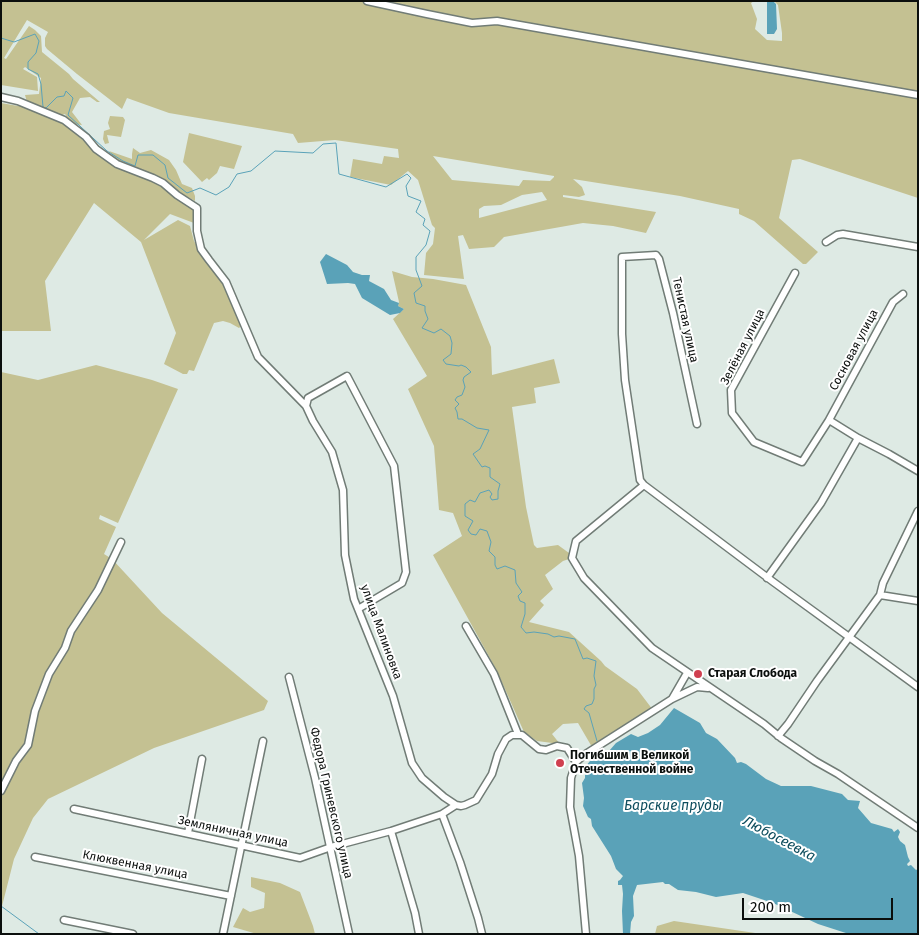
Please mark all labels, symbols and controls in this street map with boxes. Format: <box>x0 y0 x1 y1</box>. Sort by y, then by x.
street label: Тенистая улица <box>669 276 701 364</box>
street label: Зелёная улица <box>718 307 768 387</box>
street label: Сосновая улица <box>827 307 881 393</box>
street label: улица Малиновка <box>357 583 405 681</box>
place label: Старая Слобода <box>708 667 797 681</box>
marker: Старая Слобода <box>692 668 704 680</box>
street label: Федора Гриневского улица <box>307 726 355 880</box>
place label: Погибшим в Великой Отечественной войне <box>570 749 693 777</box>
marker: Погибшим в Великой Отечественной войне <box>554 757 566 769</box>
water label: Барские пруды <box>624 798 722 814</box>
street label: Земляничная улица <box>177 813 289 851</box>
water label: Любосеевка <box>740 813 818 865</box>
street label: Клюквенная улица <box>81 848 189 882</box>
scale bar <box>744 888 895 920</box>
text: 200 m <box>750 898 791 916</box>

